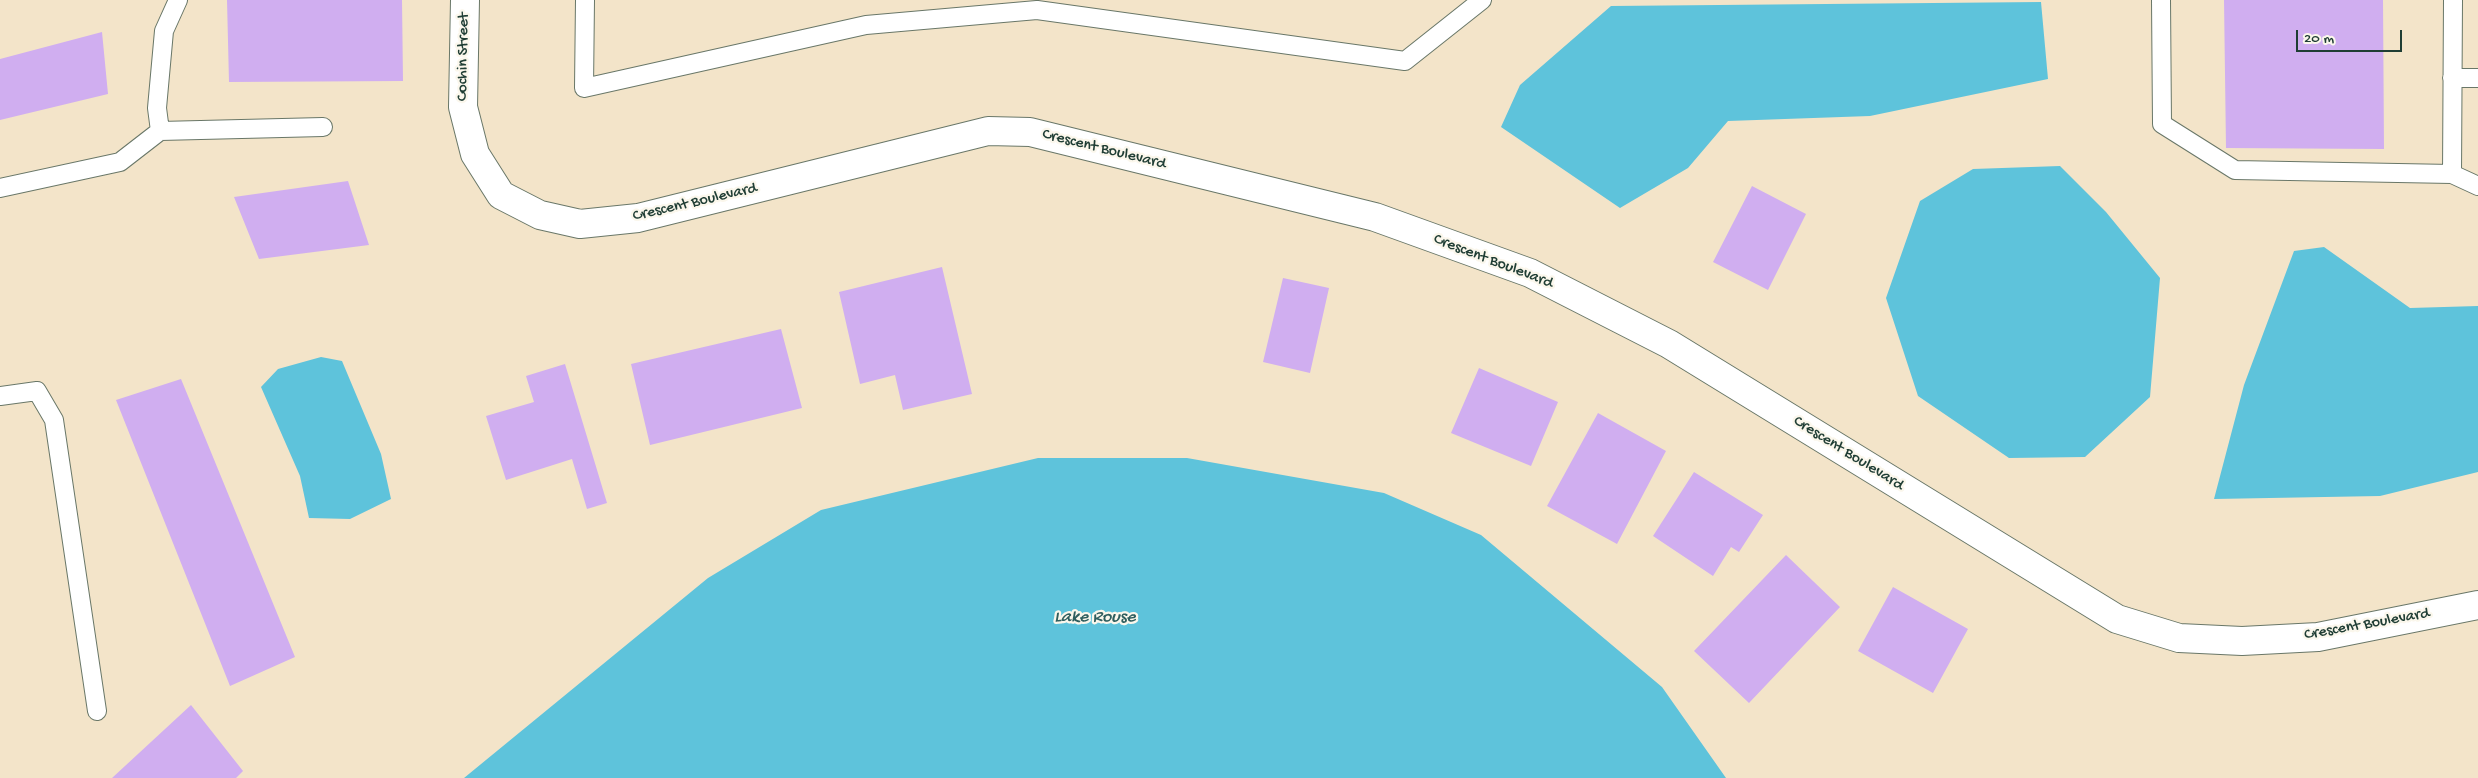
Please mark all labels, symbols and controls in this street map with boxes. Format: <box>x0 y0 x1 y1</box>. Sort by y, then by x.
street label: Cochin Street <box>454 13 474 101</box>
scale bar <box>2298 20 2404 52</box>
text: 20 m <box>2304 30 2334 48</box>
street label: Crescent Boulevard <box>1040 125 1168 175</box>
street label: Crescent Boulevard <box>631 179 759 227</box>
street label: Crescent Boulevard <box>1430 230 1556 294</box>
street label: Crescent Boulevard <box>1789 412 1907 496</box>
street label: Crescent Boulevard <box>2303 605 2431 645</box>
water label: Lake Rouse <box>1054 607 1136 629</box>

